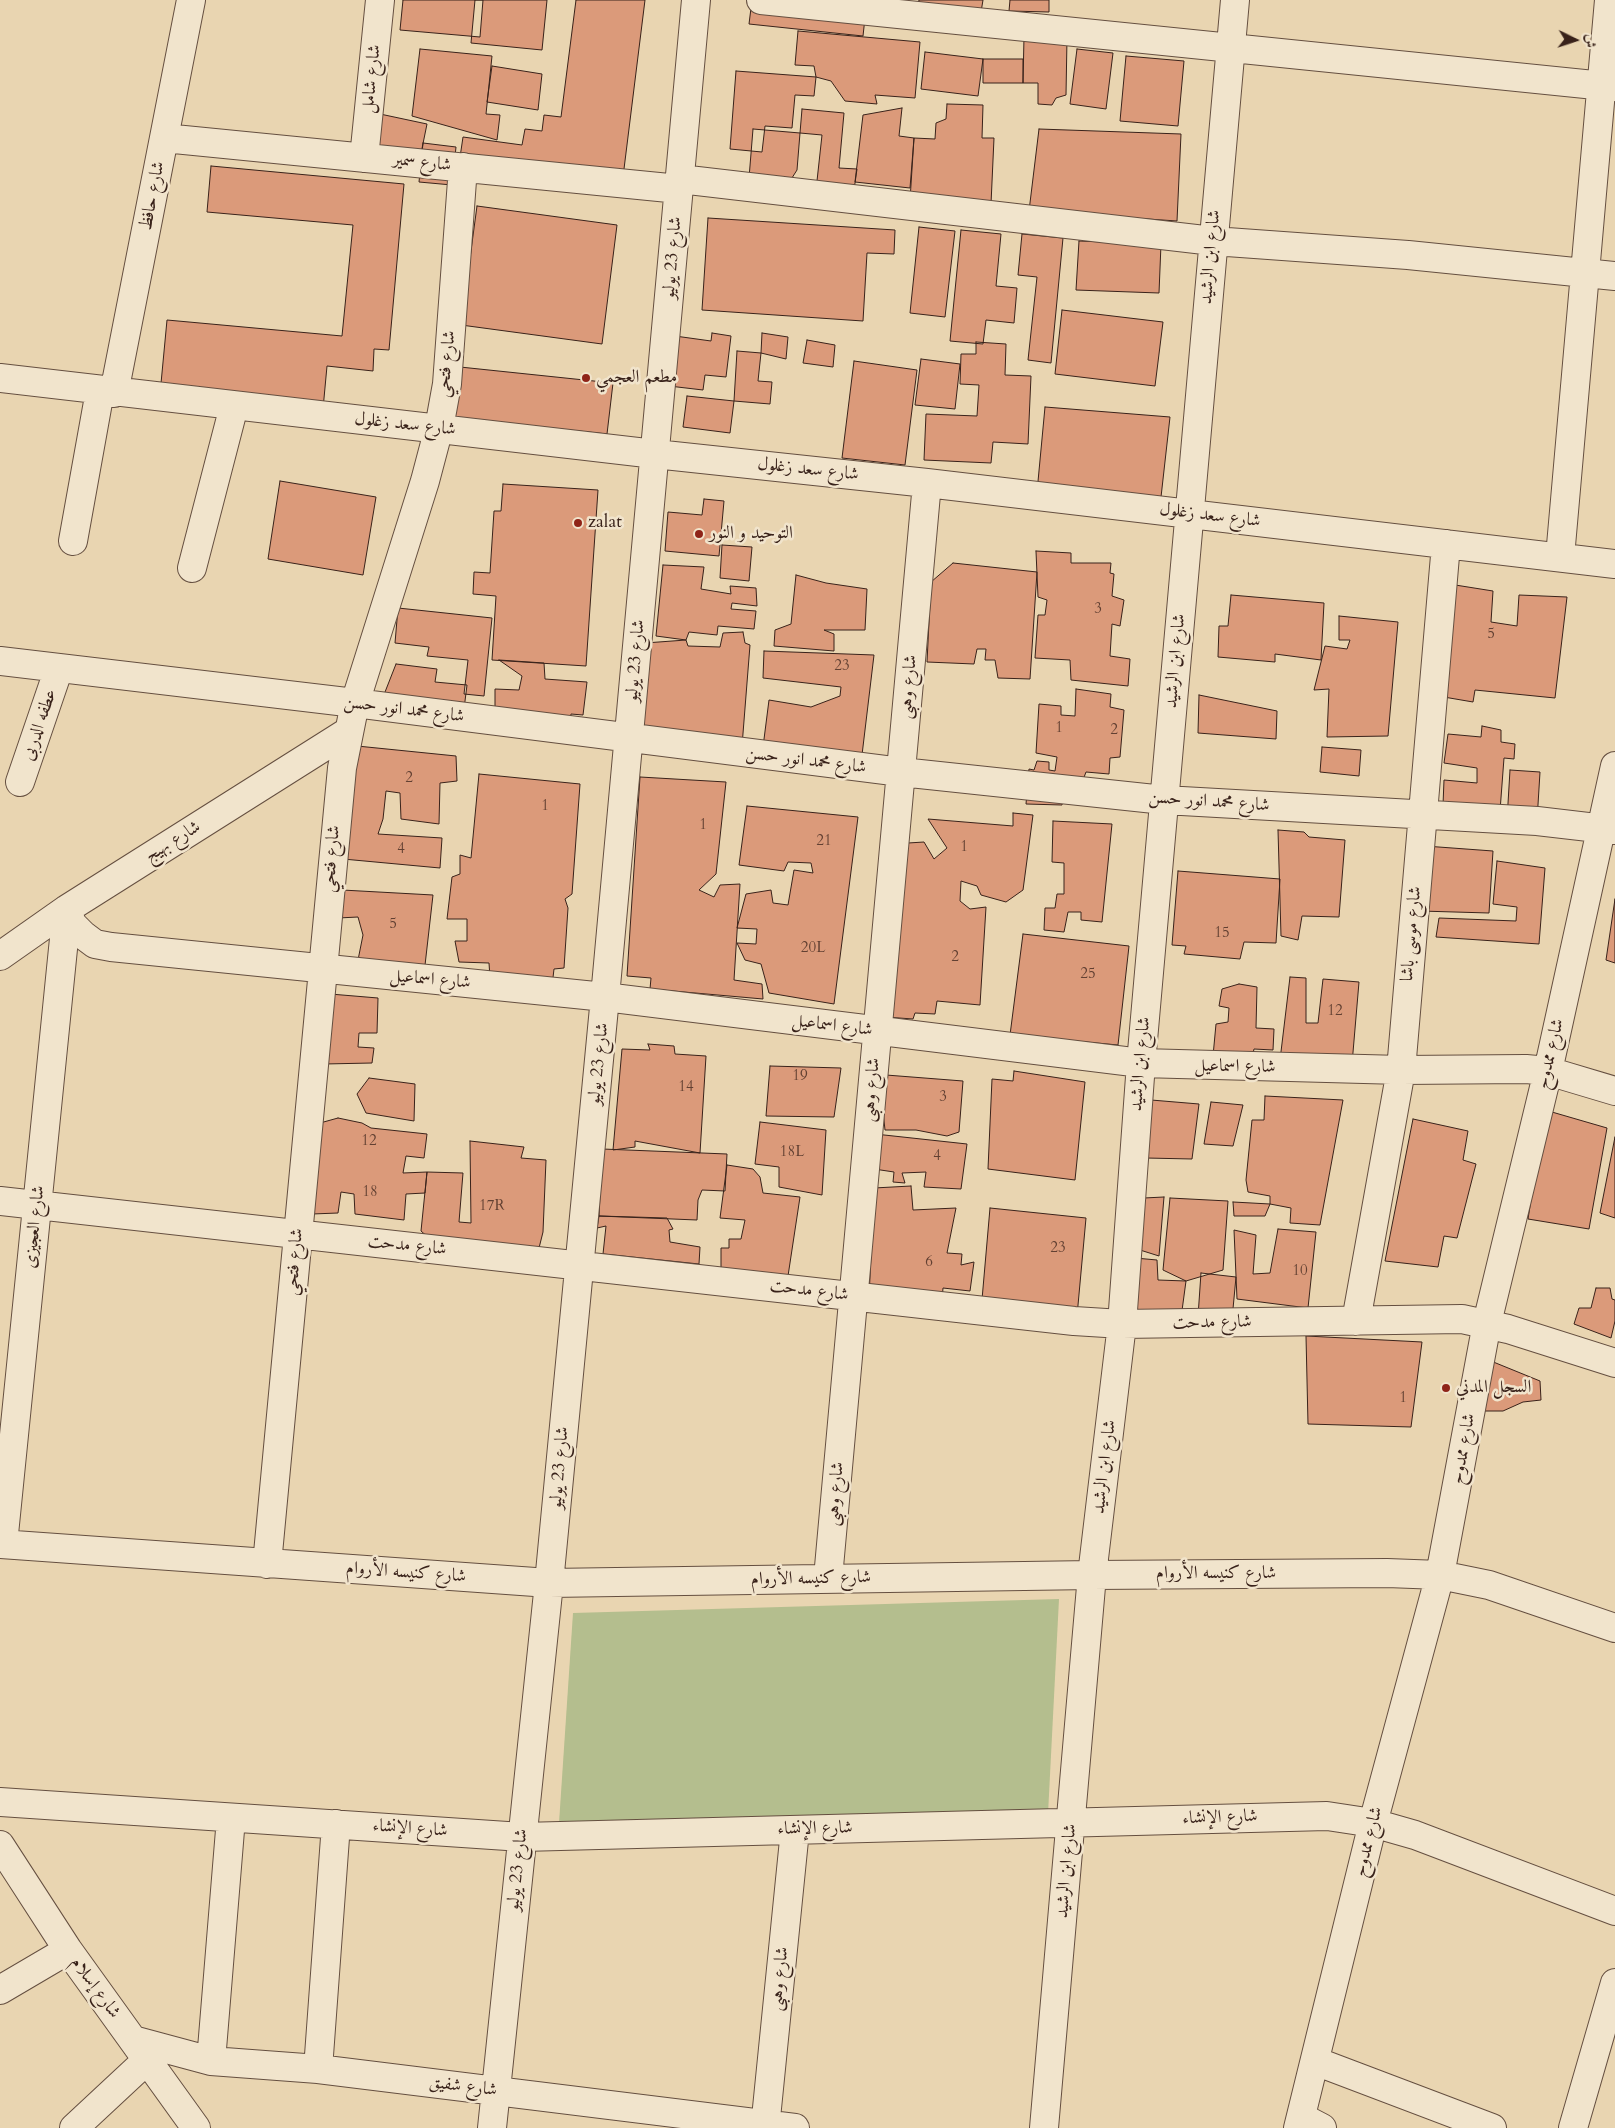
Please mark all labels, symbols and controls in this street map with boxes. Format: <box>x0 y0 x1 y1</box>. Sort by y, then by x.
north arrow <box>1550 15 1600 65</box>
text: ش <box>1581 33 1600 49</box>
street label: شارع شامل <box>358 44 386 114</box>
street label: شارع سمير <box>392 149 452 177</box>
street label: شارع حافظ <box>136 160 170 232</box>
street label: شارع ابن الرشيد <box>1196 209 1226 305</box>
street label: شارع 23 يوليو <box>659 216 687 300</box>
street label: شارع فتحي <box>433 329 461 399</box>
place label: مطعم العجمي <box>596 367 677 389</box>
marker: مطعم العجمي <box>580 372 592 384</box>
street label: شارع سعد زغلول <box>353 409 457 441</box>
street label: شارع سعد زغلول <box>756 454 860 486</box>
street label: شارع سعد زغلول <box>1158 499 1262 533</box>
place label: zalat <box>588 512 622 534</box>
marker: zalat <box>572 517 584 529</box>
place label: التوحيد و النور <box>709 523 793 545</box>
marker: التوحيد و النور <box>693 528 705 540</box>
house number: 3 <box>1094 601 1102 619</box>
street label: شارع ابن الرشيد <box>1161 613 1191 709</box>
street label: شارع 23 يوليو <box>622 619 650 703</box>
house number: 5 <box>1487 626 1495 644</box>
street label: شارع وهبى <box>895 654 923 720</box>
house number: 23 <box>834 658 850 676</box>
street label: عطفه الدربى <box>18 686 62 764</box>
street label: شارع محمد انور حسن <box>343 692 465 728</box>
house number: 1 <box>1055 720 1063 738</box>
house number: 2 <box>1110 722 1118 740</box>
street label: شارع محمد انور حسن <box>745 743 867 779</box>
house number: 2 <box>405 770 413 788</box>
street label: شارع محمد انور حسن <box>1148 787 1270 817</box>
house number: 1 <box>541 798 549 816</box>
street label: شارع بهيج <box>141 817 205 867</box>
house number: 1 <box>699 817 707 835</box>
street label: شارع فتحي <box>318 825 346 893</box>
house number: 21 <box>816 833 832 851</box>
house number: 1 <box>960 839 968 857</box>
house number: 4 <box>397 841 405 859</box>
street label: شارع موسى باشا <box>1397 886 1427 982</box>
house number: 5 <box>389 916 397 934</box>
house number: 15 <box>1214 925 1230 943</box>
house number: 20L <box>801 940 825 958</box>
house number: 2 <box>951 949 959 967</box>
street label: شارع اسماعيل <box>389 966 471 994</box>
house number: 25 <box>1080 966 1096 984</box>
house number: 12 <box>1327 1003 1343 1021</box>
street label: شارع اسماعيل <box>790 1010 874 1042</box>
street label: شارع ابن الرشيد <box>1126 1016 1156 1112</box>
street label: شارع ممدوح <box>1532 1017 1570 1091</box>
street label: شارع 23 يوليو <box>584 1022 614 1106</box>
street label: شارع اسماعيل <box>1194 1055 1276 1079</box>
street label: شارع وهبى <box>858 1057 886 1123</box>
house number: 19 <box>792 1068 808 1086</box>
house number: 14 <box>678 1079 694 1097</box>
house number: 3 <box>939 1089 947 1107</box>
house number: 12 <box>361 1133 377 1151</box>
house number: 18L <box>780 1144 804 1162</box>
house number: 4 <box>933 1148 941 1166</box>
house number: 18 <box>362 1184 378 1202</box>
street label: شارع العجيزى <box>20 1185 50 1269</box>
house number: 17R <box>479 1198 505 1216</box>
street label: شارع فتحي <box>281 1228 309 1296</box>
street label: شارع مدحت <box>366 1231 448 1261</box>
house number: 23 <box>1050 1240 1066 1258</box>
house number: 6 <box>925 1254 933 1272</box>
house number: 10 <box>1292 1263 1308 1281</box>
street label: شارع مدحت <box>768 1275 850 1307</box>
street label: شارع مدحت <box>1172 1312 1252 1334</box>
place label: السجل المدني <box>1456 1377 1531 1399</box>
marker: السجل المدني <box>1440 1382 1452 1394</box>
house number: 1 <box>1399 1390 1407 1408</box>
street label: شارع ممدوح <box>1447 1412 1481 1486</box>
street label: شارع ابن الرشيد <box>1089 1419 1121 1515</box>
street label: شارع 23 يوليو <box>546 1426 574 1510</box>
street label: شارع وهبى <box>822 1461 850 1527</box>
street label: شارع كنيسه الأروام <box>345 1558 467 1588</box>
street label: شارع كنيسه الأروام <box>1156 1563 1276 1585</box>
street label: شارع كنيسه الأروام <box>751 1567 871 1591</box>
street label: شارع ممدوح <box>1350 1805 1388 1879</box>
street label: شارع الإنشاء <box>1182 1806 1258 1830</box>
street label: شارع الإنشاء <box>372 1816 448 1842</box>
street label: شارع الإنشاء <box>777 1818 853 1840</box>
street label: شارع ابن الرشيد <box>1052 1823 1082 1919</box>
street label: شارع 23 يوليو <box>503 1828 533 1912</box>
street label: شارع وهبى <box>766 1946 794 2012</box>
street label: شارع إسلام <box>65 1953 125 2023</box>
street label: شارع شفيق <box>428 2072 498 2102</box>

